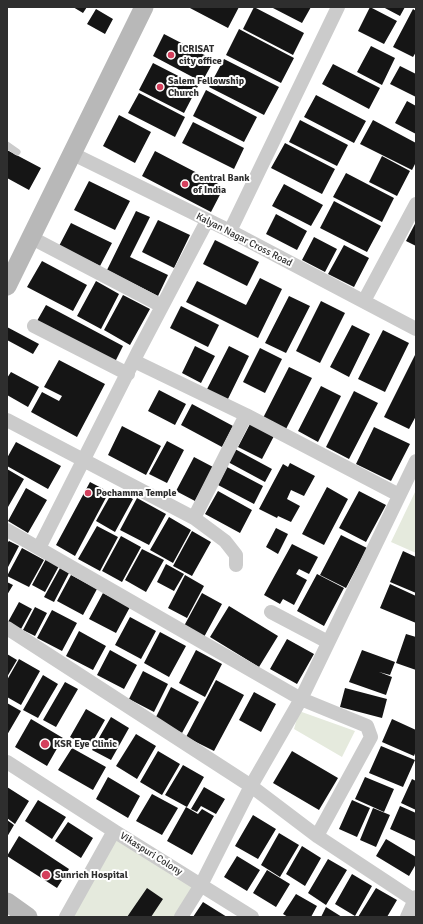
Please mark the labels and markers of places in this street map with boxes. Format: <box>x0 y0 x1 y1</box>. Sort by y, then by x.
place label: ICRISAT city office <box>179 43 222 66</box>
marker: ICRISAT city office <box>166 50 176 60</box>
place label: Salem Fellowship Church <box>168 75 244 98</box>
marker: Salem Fellowship Church <box>155 82 165 92</box>
place label: Central Bank of India <box>193 172 250 196</box>
marker: Central Bank of India <box>180 179 190 189</box>
place label: Pochamma Temple <box>96 487 176 499</box>
marker: Pochamma Temple <box>83 488 93 498</box>
marker: KSR Eye Clinic <box>39 738 51 750</box>
place label: KSR Eye Clinic <box>54 738 117 750</box>
marker: Sunrich Hospital <box>40 869 52 881</box>
place label: Sunrich Hospital <box>55 869 128 881</box>

